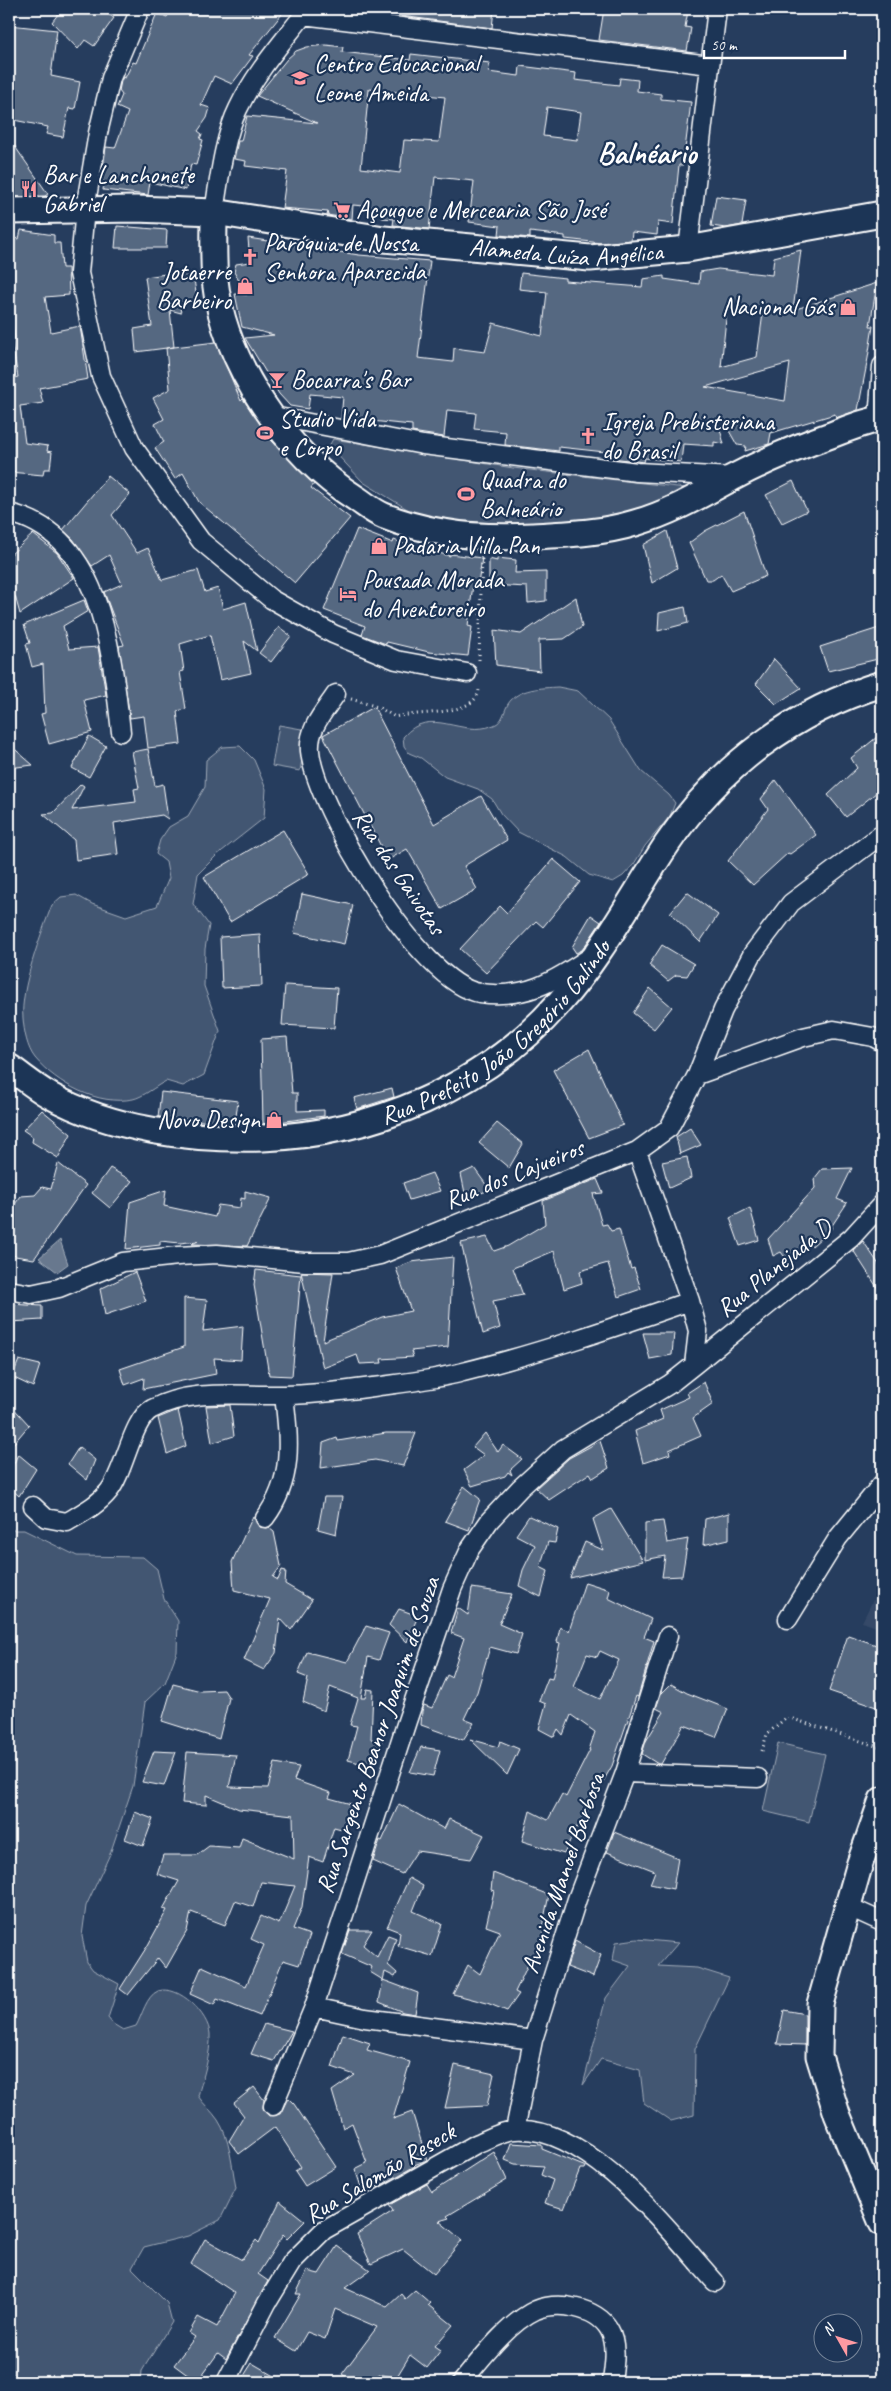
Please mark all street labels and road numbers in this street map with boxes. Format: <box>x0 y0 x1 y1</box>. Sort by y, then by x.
street label: Alameda Luíza Angélica <box>468 231 666 274</box>
street label: Rua das Gaivotas <box>345 803 454 943</box>
street label: Rua Prefeito João Gregório Galindo <box>377 931 620 1132</box>
street label: Rua dos Cajueiros <box>440 1131 591 1216</box>
street label: Rua Planejada D <box>710 1210 840 1324</box>
street label: Rua Sargento Beanor Joaquim de Souza <box>309 1570 448 1898</box>
street label: Avenida Manoel Barbosa <box>514 1766 613 1977</box>
street label: Rua Salomão Reseck <box>299 2114 463 2231</box>

